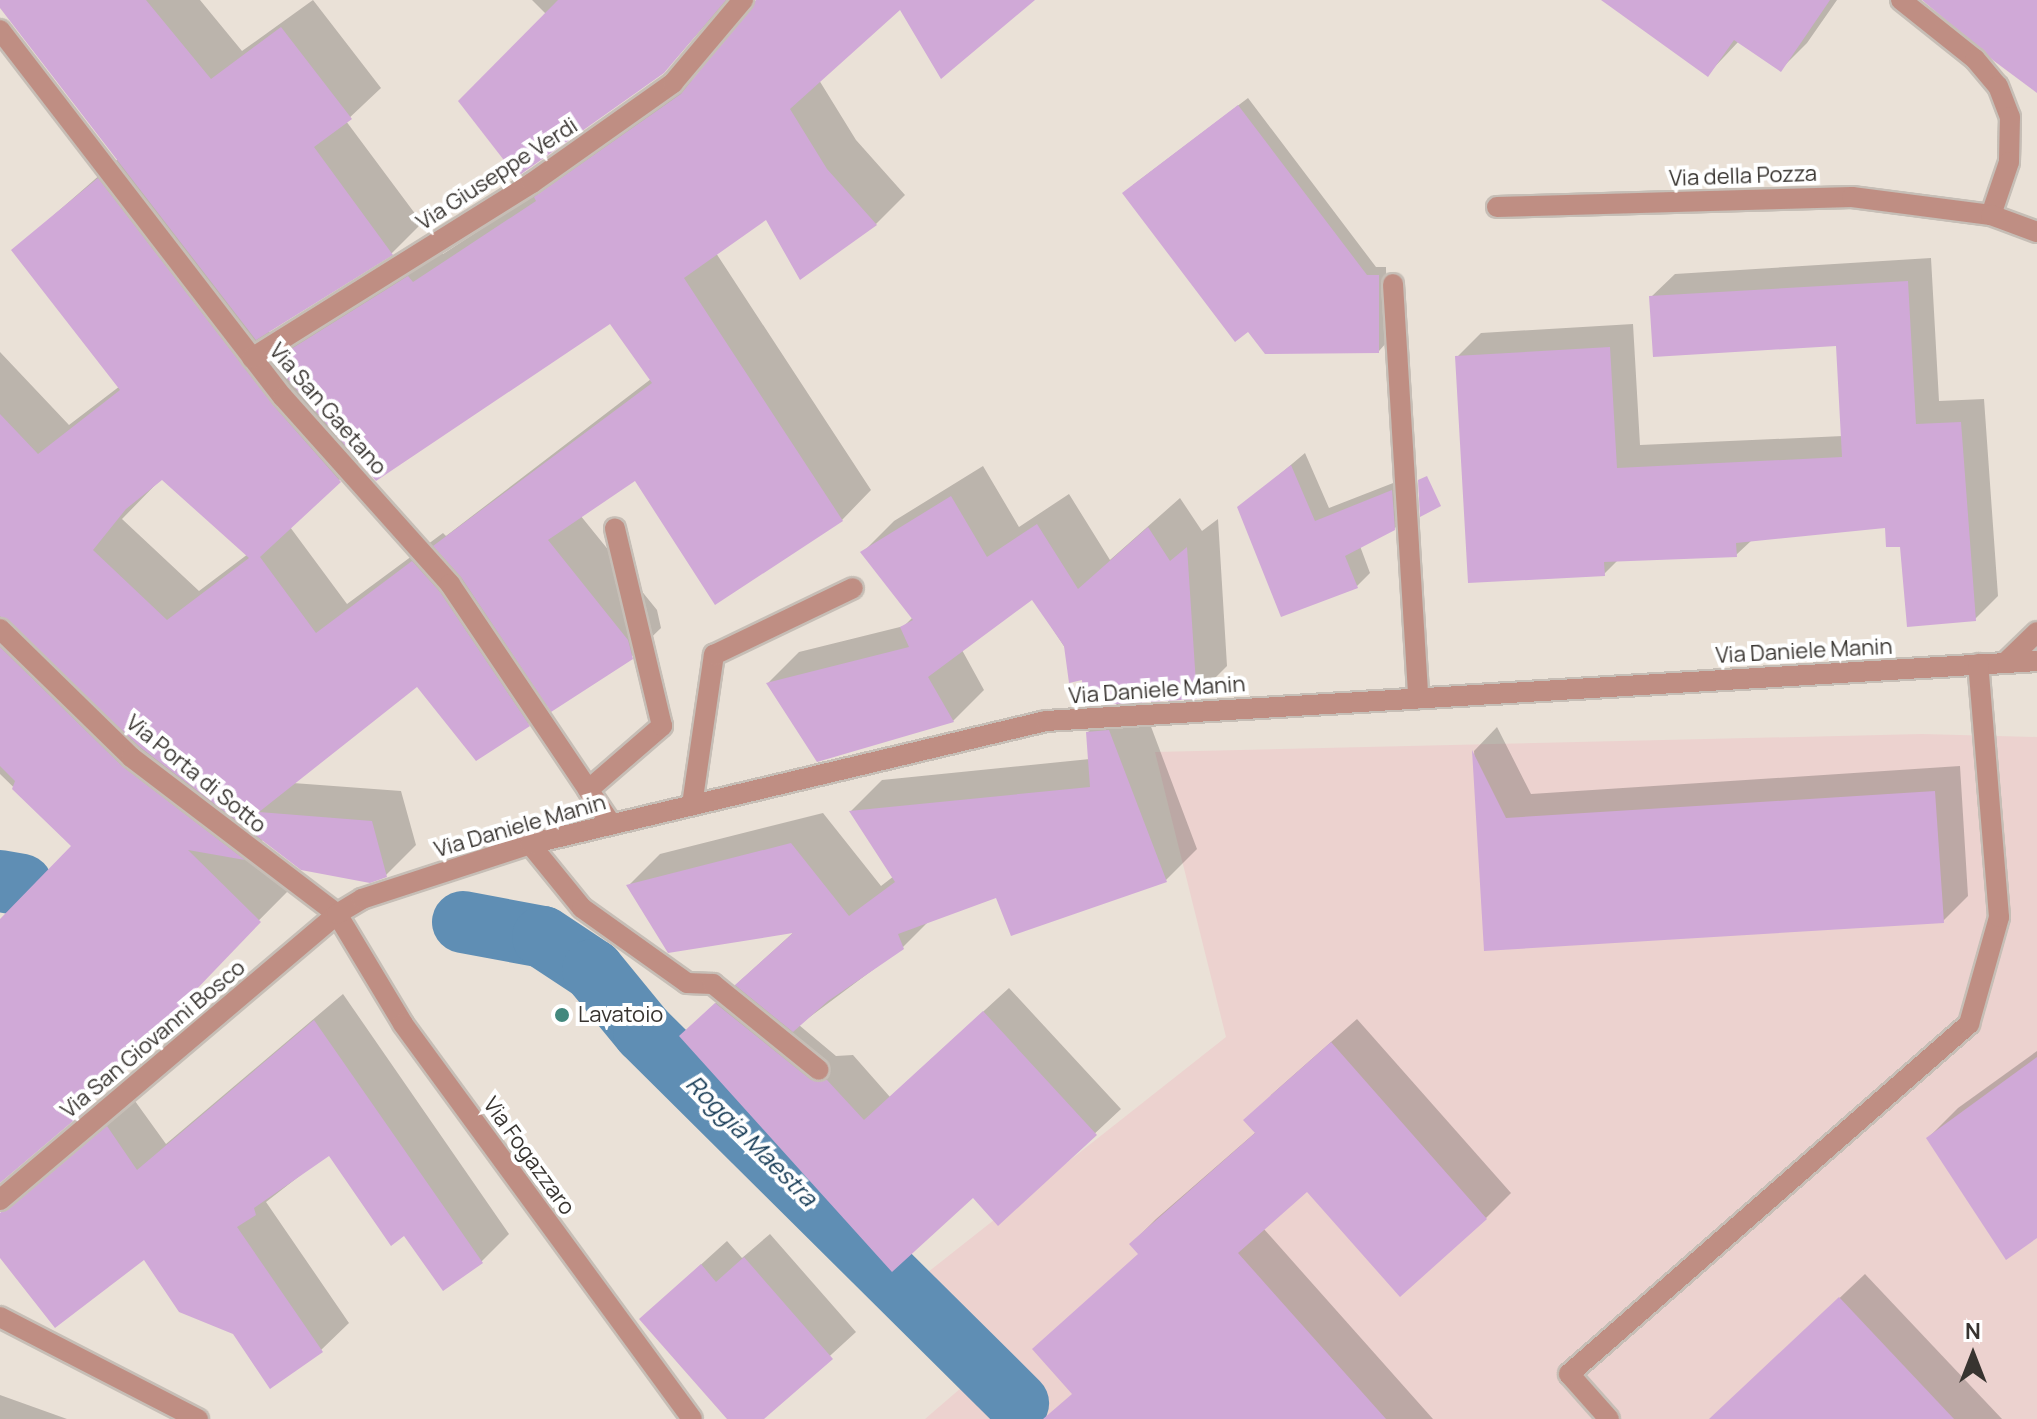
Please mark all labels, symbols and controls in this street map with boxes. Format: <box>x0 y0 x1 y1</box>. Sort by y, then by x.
street label: Via Giuseppe Verdi <box>412 112 582 236</box>
street label: Via della Pozza <box>1669 160 1817 192</box>
street label: Via San Gaetano <box>264 338 392 480</box>
street label: Via Daniele Manin <box>1715 633 1893 669</box>
street label: Via Daniele Manin <box>1068 671 1246 709</box>
street label: Via Porta di Sotto <box>121 709 271 839</box>
street label: Via Daniele Manin <box>431 789 609 863</box>
street label: Via San Giovanni Bosco <box>56 954 250 1124</box>
place label: Lavatoio <box>578 1002 663 1028</box>
marker: Lavatoio <box>553 1006 571 1024</box>
water label: Roggia Maestra <box>681 1069 823 1211</box>
street label: Via Fogazzaro <box>477 1092 581 1220</box>
north arrow <box>1933 1315 2013 1395</box>
text: N <box>1965 1316 1981 1346</box>

